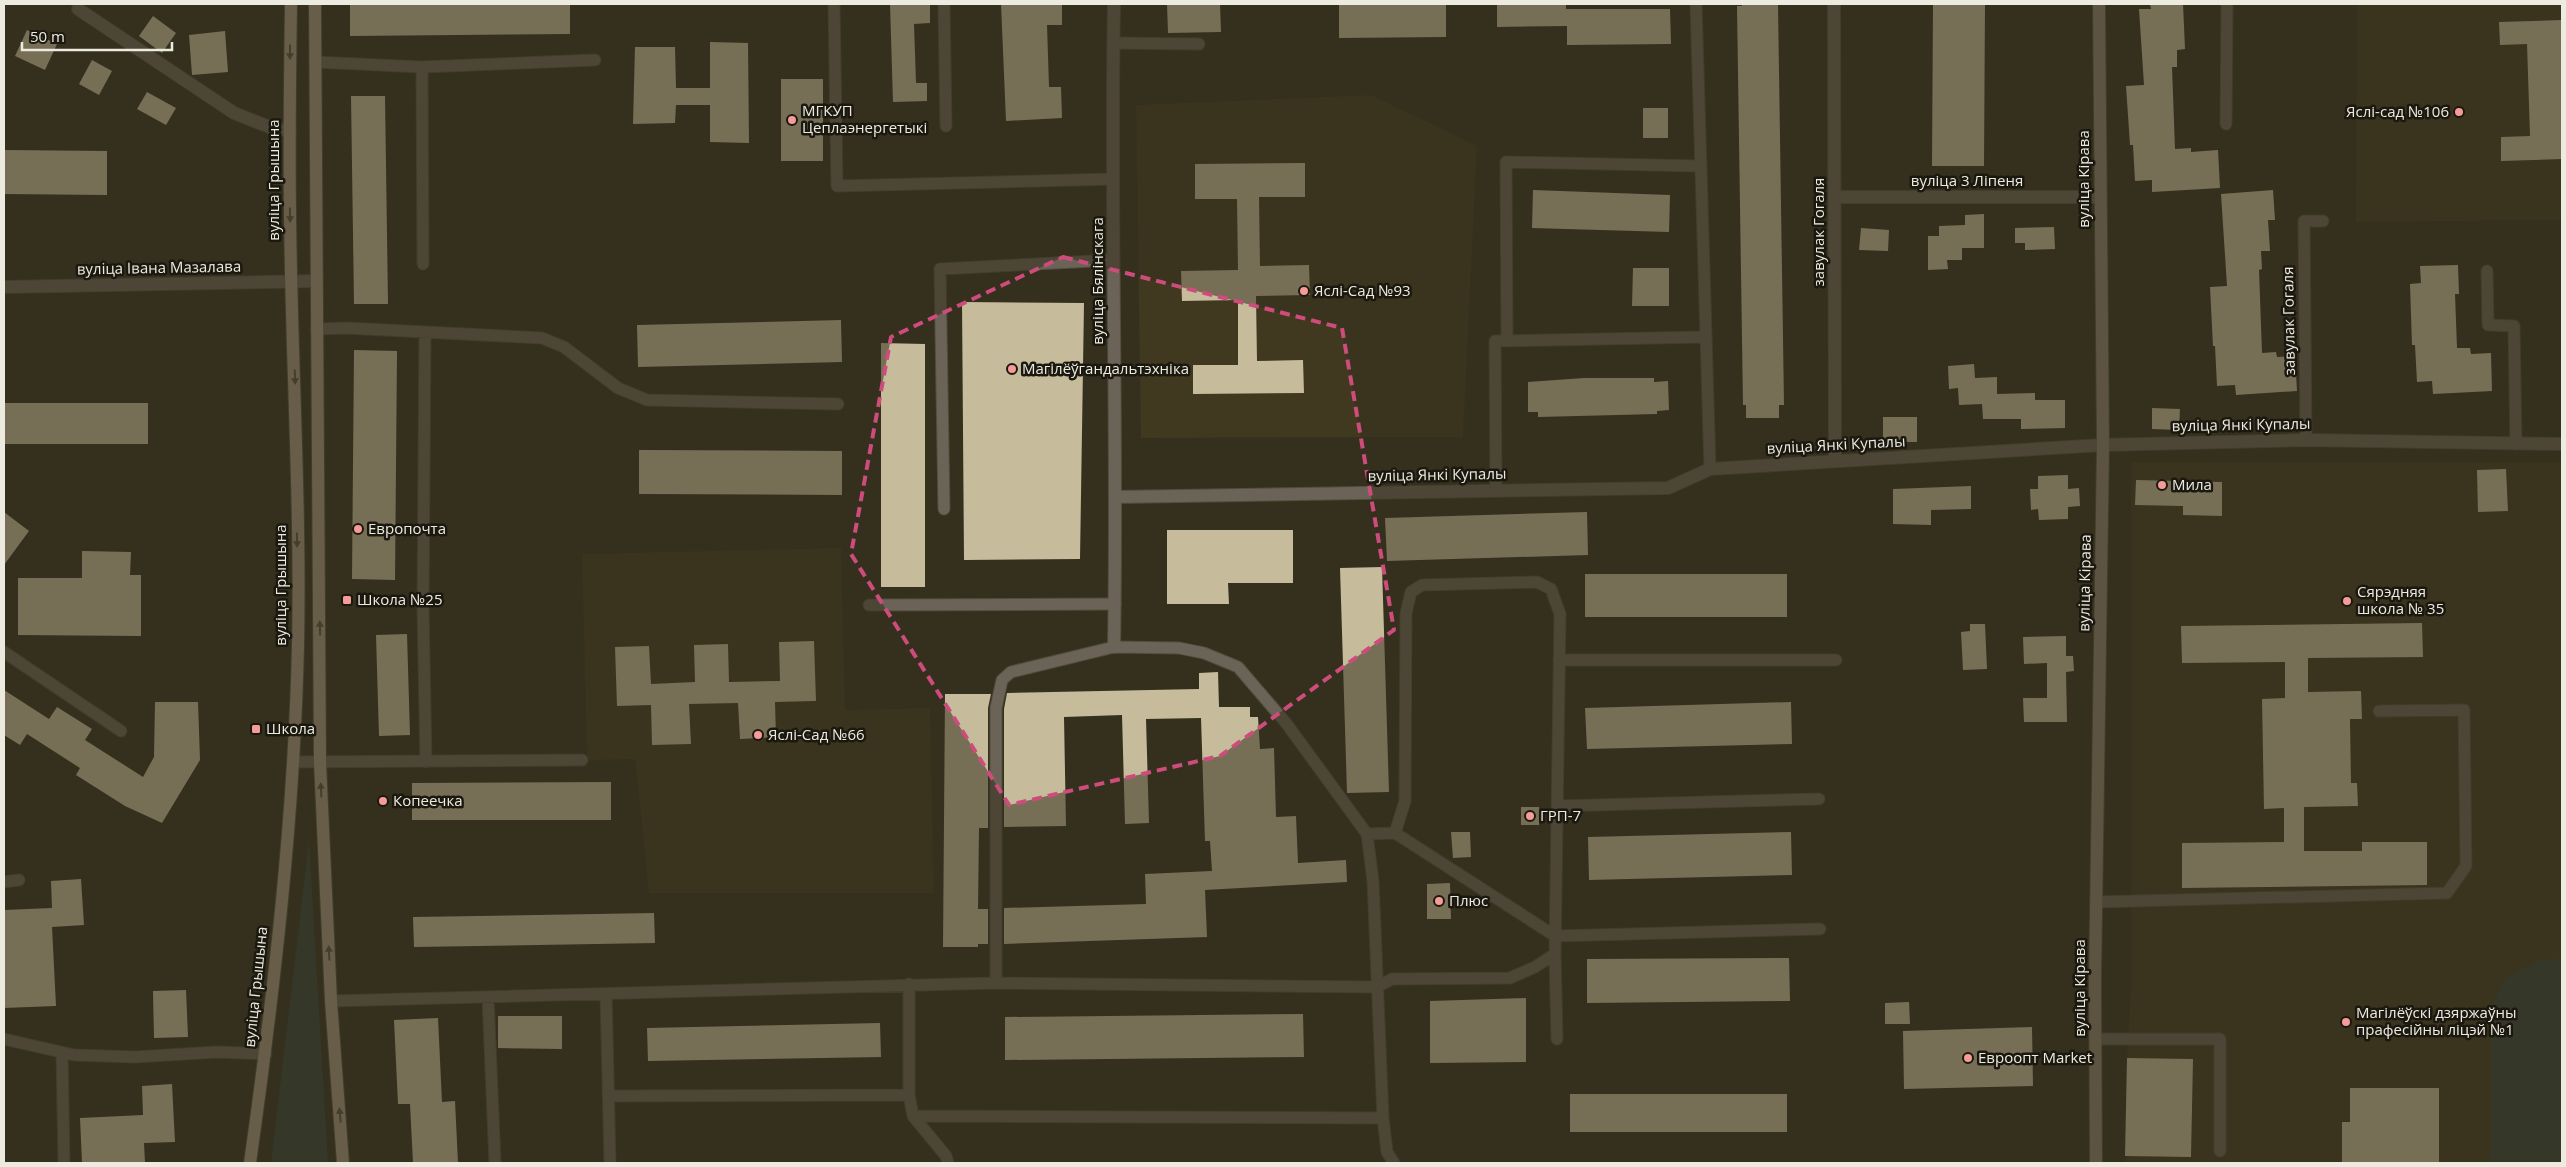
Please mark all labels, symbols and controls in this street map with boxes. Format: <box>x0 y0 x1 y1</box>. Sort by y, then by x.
scale bar <box>22 20 172 52</box>
text: 50 m <box>30 26 65 46</box>
one-way arrow <box>286 45 294 61</box>
place label: МГКУП Цеплаэнергетыкі <box>802 100 927 137</box>
place label: Яслі-сад №106 <box>2346 101 2449 121</box>
marker: Яслі-сад №106 <box>2453 106 2465 118</box>
marker: МГКУП Цеплаэнергетыкі <box>786 114 798 126</box>
street label: вуліца Грышына <box>263 119 283 241</box>
street label: вуліца Кірава <box>2073 130 2093 228</box>
street label: вуліца 3 Ліпеня <box>1911 170 2023 190</box>
street label: завулак Гогаля <box>1808 178 1828 286</box>
one-way arrow <box>286 207 294 223</box>
street label: вуліца Бялінскага <box>1087 217 1107 345</box>
street label: вуліца Iвана Мазалава <box>77 256 241 278</box>
street label: завулак Гогаля <box>2277 266 2299 376</box>
place label: Яслі-Сад №93 <box>1314 280 1411 300</box>
marker: Яслі-Сад №93 <box>1298 285 1310 297</box>
place label: Магілёўгандальтэхніка <box>1022 358 1189 378</box>
marker: Магілёўгандальтэхніка <box>1006 363 1018 375</box>
one-way arrow <box>291 370 299 386</box>
street label: вуліца Янкі Купалы <box>2171 413 2311 435</box>
street label: вуліца Янкі Купалы <box>1766 430 1906 458</box>
street label: вуліца Янкі Купалы <box>1367 463 1507 485</box>
place label: Мила <box>2172 474 2212 494</box>
marker: Мила <box>2156 479 2168 491</box>
place label: Европочта <box>368 518 446 538</box>
marker: Европочта <box>352 523 364 535</box>
street label: вуліца Грышына <box>270 524 290 646</box>
one-way arrow <box>293 532 301 548</box>
street label: вуліца Кірава <box>2073 534 2095 632</box>
place label: Сярэдняя школа № 35 <box>2357 581 2444 618</box>
place label: Школа №25 <box>357 589 443 609</box>
marker: Школа №25 <box>341 594 353 606</box>
marker: Сярэдняя школа № 35 <box>2341 595 2353 607</box>
one-way arrow <box>316 619 324 635</box>
place label: Школа <box>266 718 315 738</box>
marker: Школа <box>250 723 262 735</box>
place label: Яслі-Сад №66 <box>768 724 865 744</box>
marker: Яслі-Сад №66 <box>752 729 764 741</box>
one-way arrow <box>317 782 325 798</box>
place label: Копеечка <box>393 790 463 810</box>
marker: Копеечка <box>377 795 389 807</box>
place label: ГРП-7 <box>1540 805 1581 825</box>
marker: ГРП-7 <box>1524 810 1536 822</box>
place label: Плюс <box>1449 890 1488 910</box>
marker: Плюс <box>1433 895 1445 907</box>
street label: вуліца Грышына <box>239 926 271 1048</box>
street label: вуліца Кірава <box>2069 939 2089 1037</box>
one-way arrow <box>324 944 332 960</box>
place label: Магілёўскі дзяржаўны прафесійны ліцэй №1 <box>2356 1002 2516 1039</box>
marker: Магілёўскі дзяржаўны прафесійны ліцэй №1 <box>2340 1016 2352 1028</box>
place label: Евроопт Market <box>1978 1047 2092 1067</box>
marker: Евроопт Market <box>1962 1052 1974 1064</box>
one-way arrow <box>336 1106 344 1122</box>

